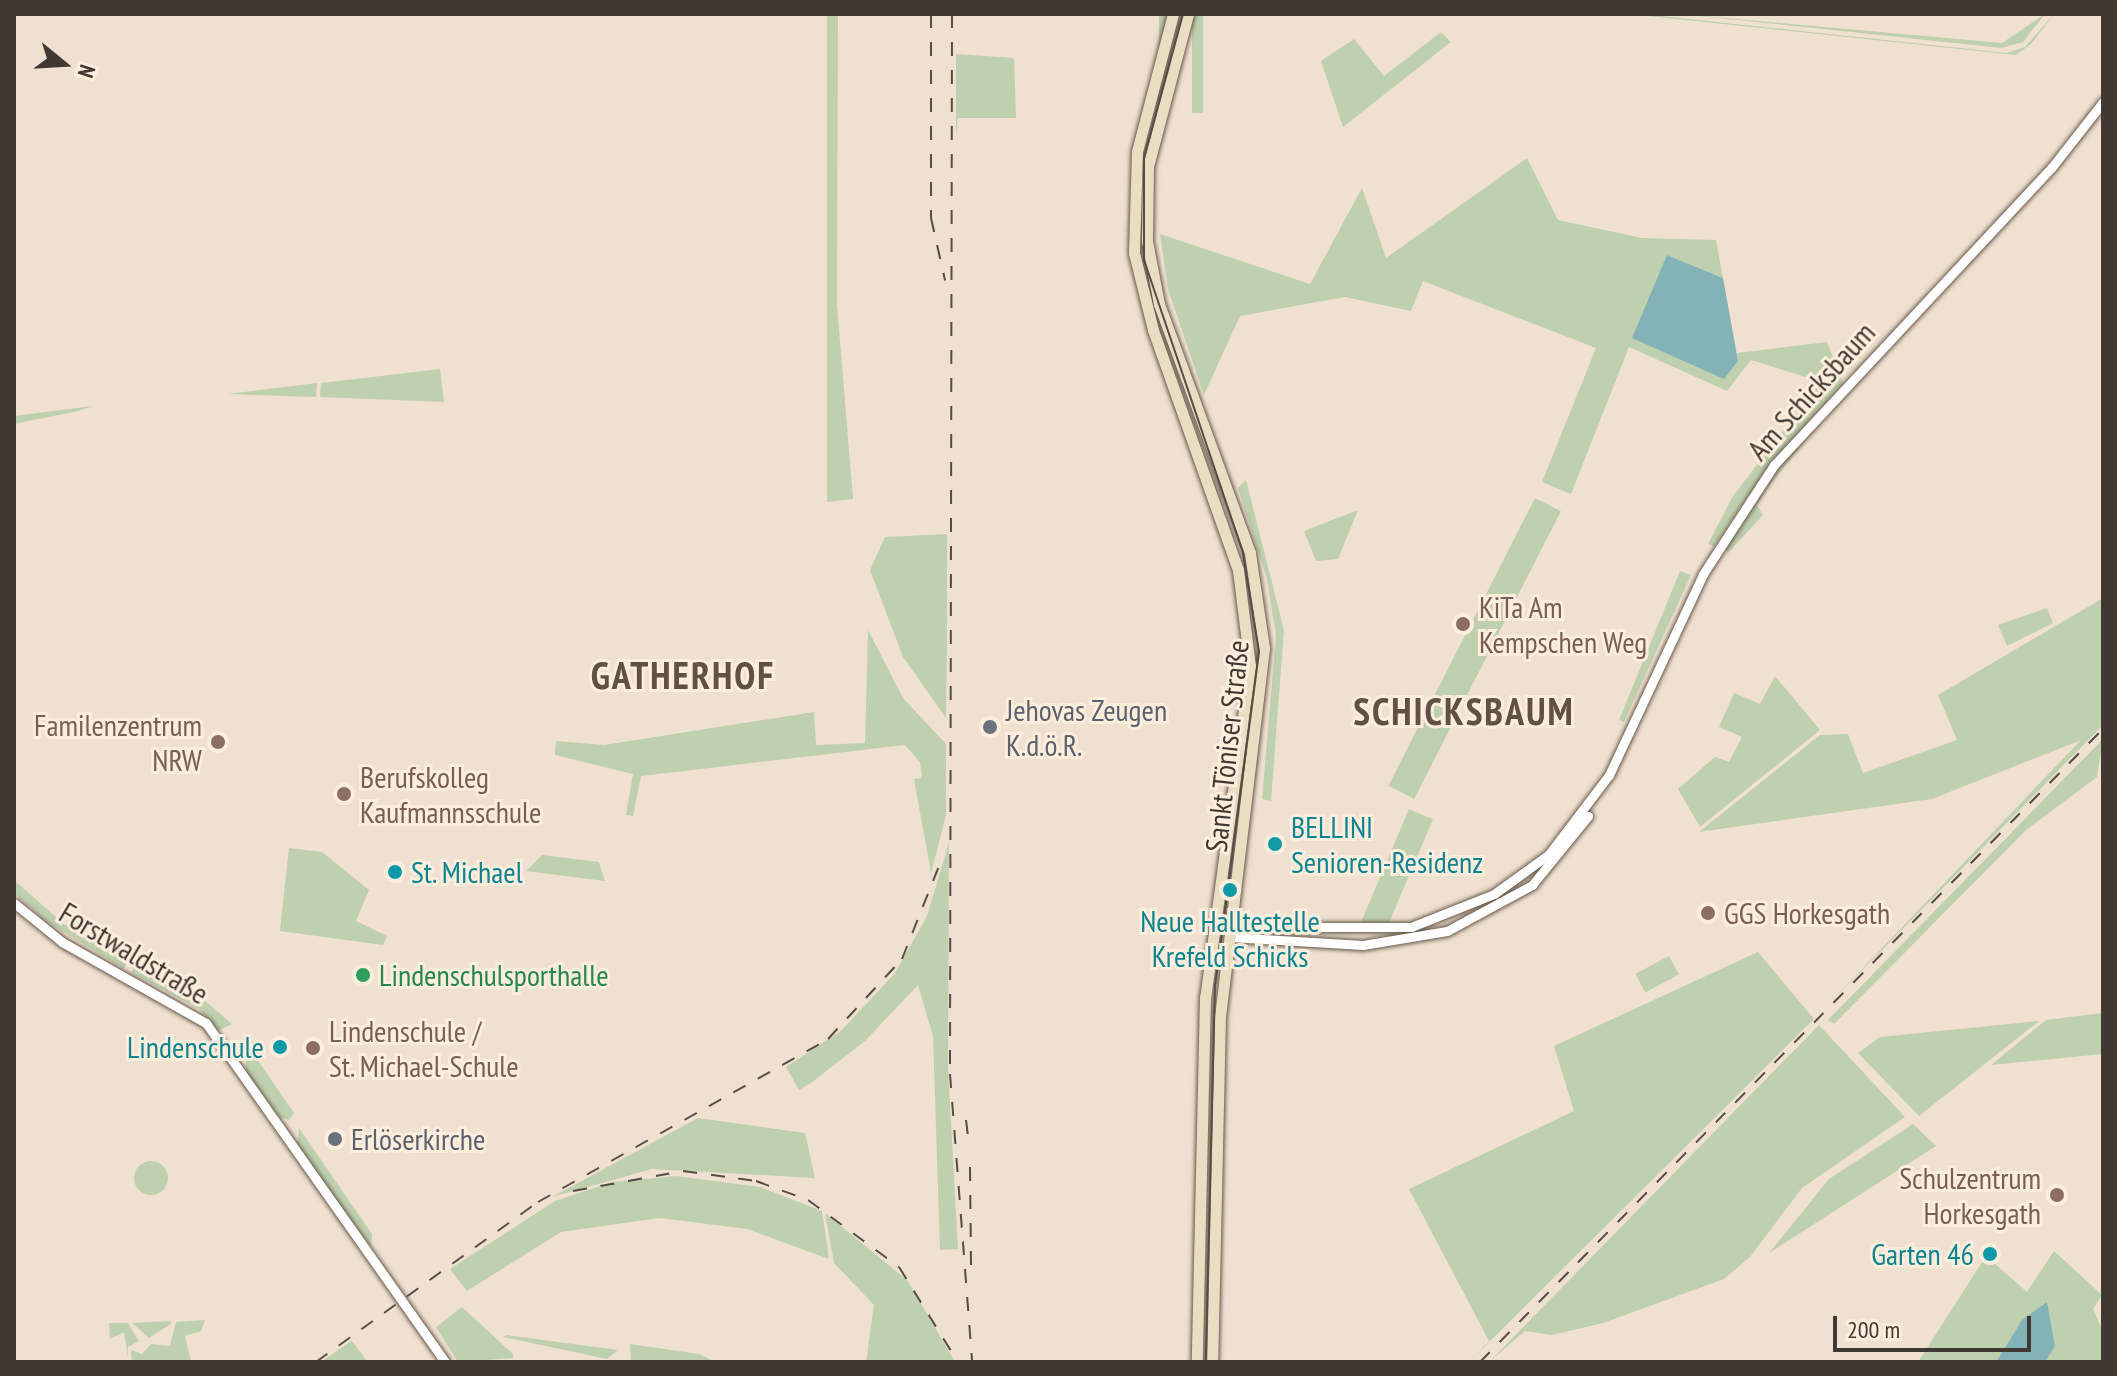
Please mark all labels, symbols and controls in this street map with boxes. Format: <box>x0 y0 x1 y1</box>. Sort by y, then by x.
north arrow <box>24 24 104 104</box>
text: N <box>72 61 102 81</box>
street label: Am Schicksbaum <box>1740 315 1882 467</box>
place label: KiTa Am Kempschen Weg <box>1479 589 1648 660</box>
marker: KiTa Am Kempschen Weg <box>1454 615 1472 633</box>
street label: Sankt Töniser Straße <box>1198 638 1256 854</box>
district label: GATHERHOF <box>591 652 775 698</box>
district label: SCHICKSBAUM <box>1353 688 1575 734</box>
place label: Jehovas Zeugen K.d.ö.R. <box>1006 692 1168 762</box>
place label: Familenzentrum NRW <box>34 707 202 778</box>
marker: Jehovas Zeugen K.d.ö.R. <box>981 718 999 736</box>
marker: Familenzentrum NRW <box>209 733 227 751</box>
place label: Berufskolleg Kaufmannsschule <box>360 759 541 830</box>
marker: Berufskolleg Kaufmannsschule <box>335 785 353 803</box>
place label: BELLINI Senioren-Residenz <box>1291 809 1483 880</box>
marker: BELLINI Senioren-Residenz <box>1266 835 1284 853</box>
place label: St. Michael <box>411 854 525 890</box>
marker: St. Michael <box>386 863 404 881</box>
marker: Neue Halltestelle Krefeld Schicks <box>1221 881 1239 899</box>
street label: Forstwaldstraße <box>53 894 215 1012</box>
place label: GGS Horkesgath <box>1724 895 1890 931</box>
place label: Neue Halltestelle Krefeld Schicks <box>1140 903 1320 974</box>
marker: GGS Horkesgath <box>1699 904 1717 922</box>
place label: Lindenschulsporthalle <box>379 957 609 993</box>
marker: Lindenschulsporthalle <box>354 966 372 984</box>
place label: Lindenschule / St. Michael-Schule <box>329 1013 521 1084</box>
place label: Lindenschule <box>127 1029 264 1065</box>
marker: Lindenschule <box>271 1038 289 1056</box>
marker: Lindenschule / St. Michael-Schule <box>304 1039 322 1057</box>
place label: Erlöserkirche <box>351 1121 485 1157</box>
marker: Erlöserkirche <box>326 1130 344 1148</box>
place label: Schulzentrum Horkesgath <box>1899 1160 2041 1230</box>
marker: Schulzentrum Horkesgath <box>2048 1186 2066 1204</box>
place label: Garten 46 <box>1871 1236 1974 1272</box>
marker: Garten 46 <box>1981 1245 1999 1263</box>
scale bar <box>1837 1300 2035 1350</box>
text: 200 m <box>1847 1314 1900 1345</box>

